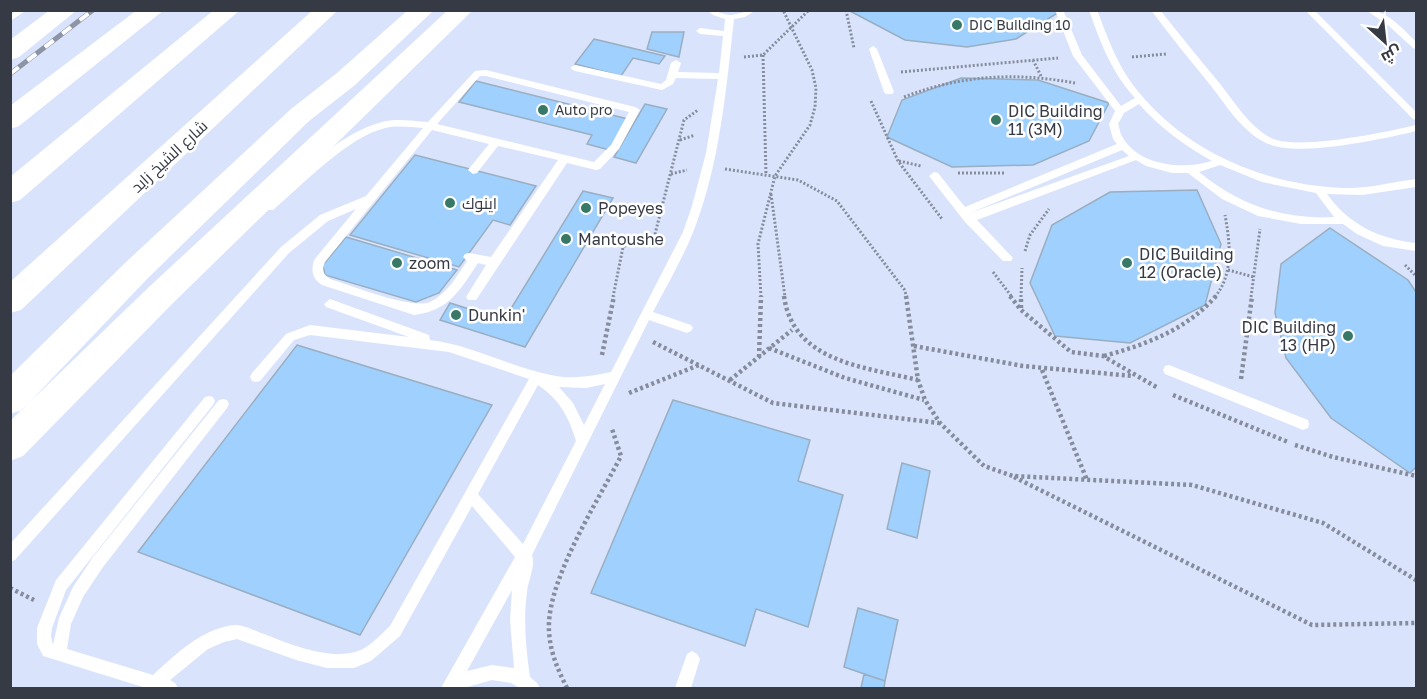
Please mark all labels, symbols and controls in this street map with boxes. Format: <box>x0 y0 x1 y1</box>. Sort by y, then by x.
north arrow <box>1355 12 1415 72</box>
place label: DIC Building 10 <box>969 16 1071 33</box>
marker: DIC Building 10 <box>950 18 964 32</box>
text: ش <box>1378 42 1405 69</box>
place label: Auto pro <box>555 101 612 118</box>
place label: DIC Building 11 (3M) <box>1008 101 1103 139</box>
marker: Auto pro <box>536 103 550 117</box>
marker: DIC Building 11 (3M) <box>989 113 1003 127</box>
street label: شارع الشيخ زايد <box>127 115 213 198</box>
place label: اينوك <box>462 193 497 213</box>
marker: اينوك <box>443 196 457 210</box>
place label: Popeyes <box>598 198 663 218</box>
marker: Popeyes <box>579 201 593 215</box>
place label: Mantoushe <box>578 229 664 249</box>
marker: Mantoushe <box>559 232 573 246</box>
place label: DIC Building 12 (Oracle) <box>1139 244 1234 282</box>
place label: zoom <box>409 253 451 273</box>
marker: zoom <box>390 256 404 270</box>
marker: DIC Building 12 (Oracle) <box>1120 256 1134 270</box>
place label: Dunkin' <box>468 305 525 325</box>
marker: Dunkin' <box>449 308 463 322</box>
place label: DIC Building 13 (HP) <box>1241 317 1336 355</box>
marker: DIC Building 13 (HP) <box>1341 329 1355 343</box>

